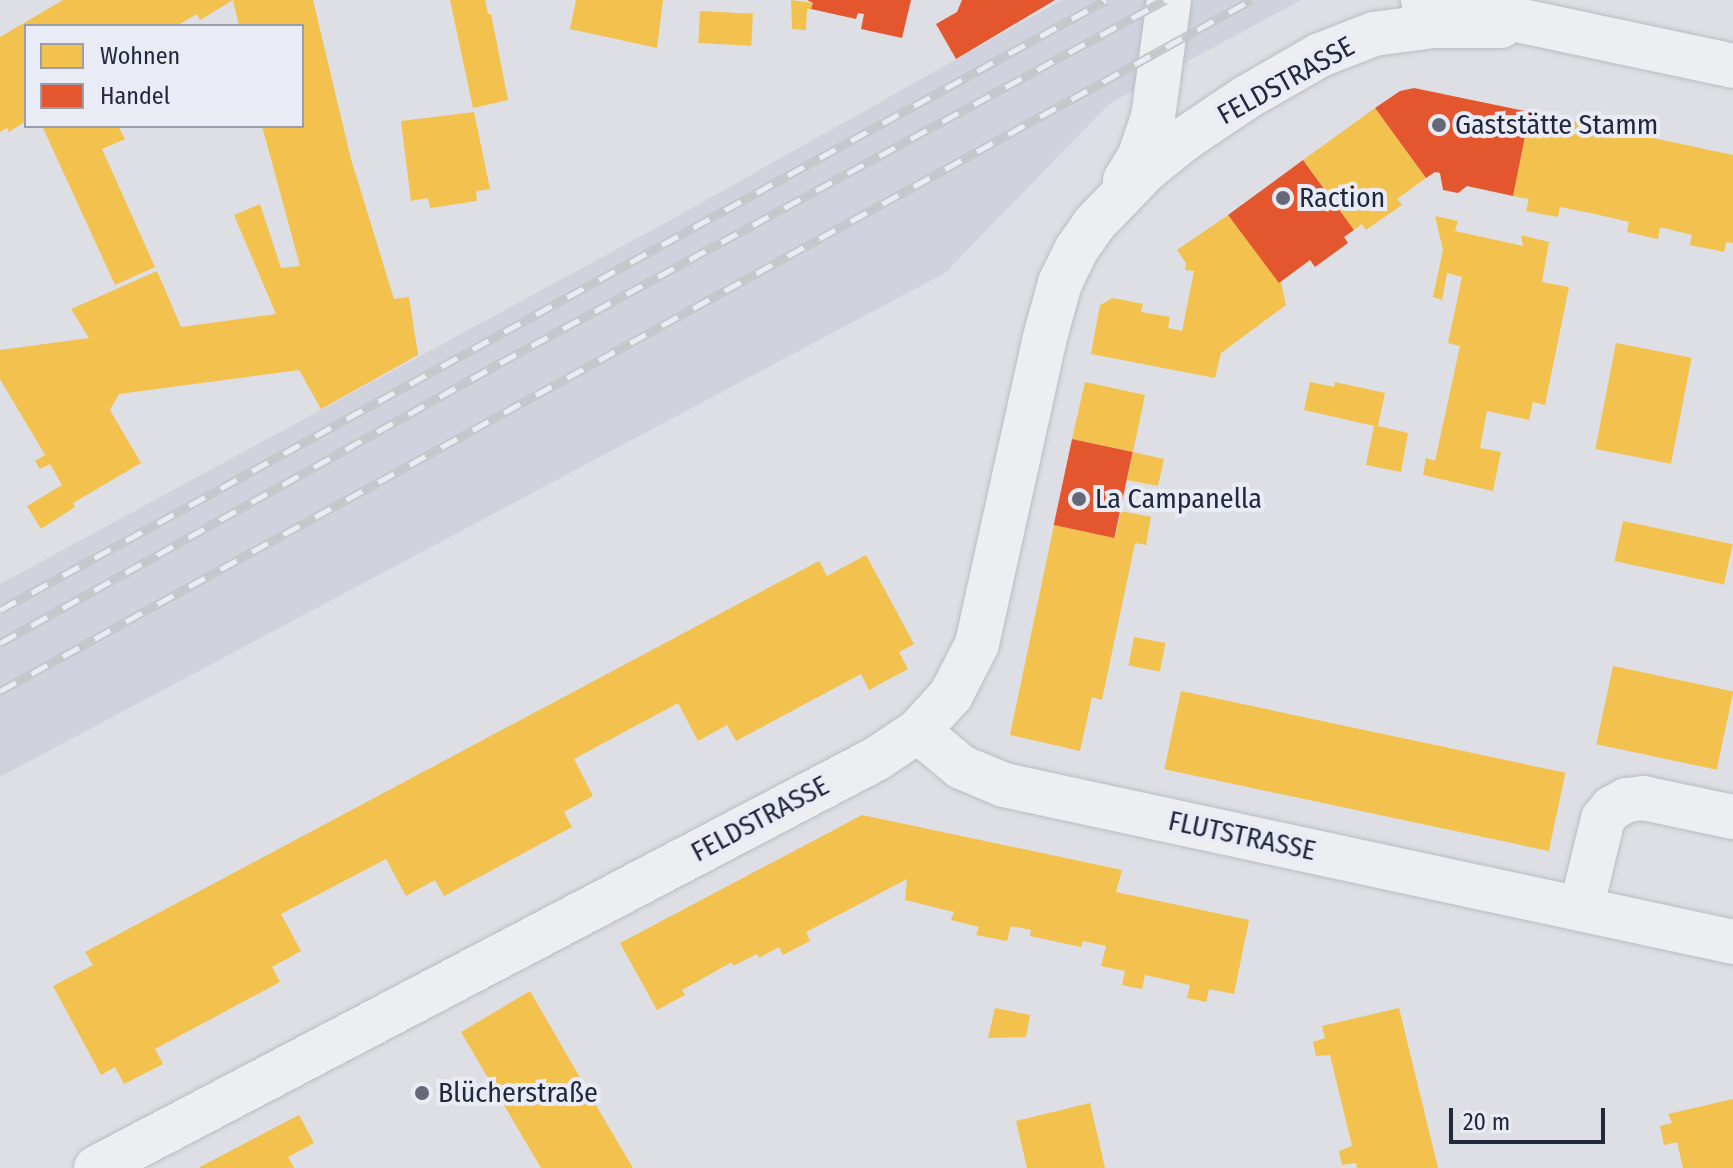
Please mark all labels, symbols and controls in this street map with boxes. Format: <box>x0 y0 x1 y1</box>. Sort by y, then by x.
legend <box>24 24 304 128</box>
street label: FELDSTRASSE <box>1212 30 1360 132</box>
text: Wohnen <box>100 42 180 70</box>
text: Handel <box>100 82 170 110</box>
place label: Gaststätte Stamm <box>1455 108 1658 142</box>
marker: Gaststätte Stamm <box>1430 116 1448 134</box>
place label: Raction <box>1299 181 1385 215</box>
marker: Raction <box>1274 189 1292 207</box>
place label: La Campanella <box>1095 482 1262 516</box>
marker: La Campanella <box>1070 490 1088 508</box>
street label: FELDSTRASSE <box>686 769 834 869</box>
street label: FLUTSTRASSE <box>1165 804 1319 868</box>
place label: Blücherstraße <box>438 1076 598 1110</box>
marker: Blücherstraße <box>413 1084 431 1102</box>
scale bar <box>1453 1092 1609 1142</box>
text: 20 m <box>1463 1108 1510 1136</box>

